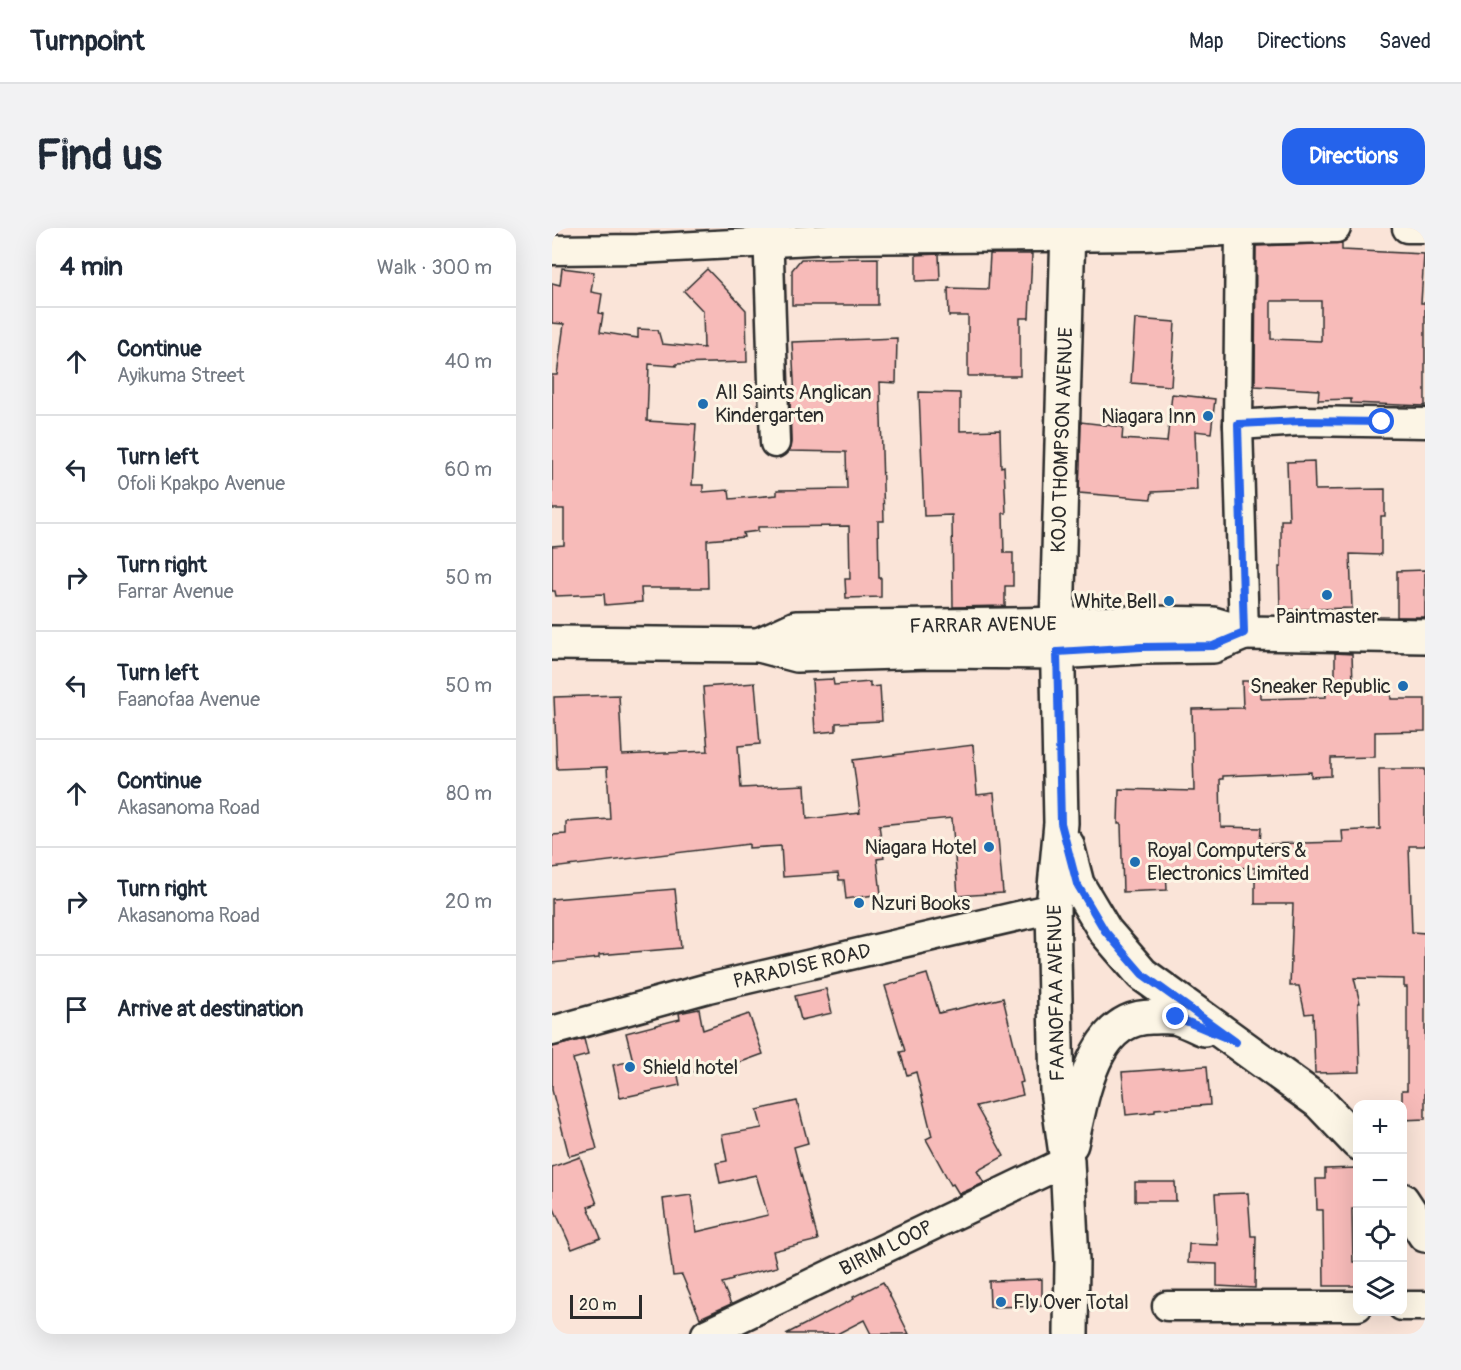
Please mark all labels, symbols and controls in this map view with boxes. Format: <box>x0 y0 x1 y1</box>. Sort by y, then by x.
text: Turnpoint <box>30 24 144 59</box>
text: Map <box>1189 28 1224 55</box>
text: Directions <box>1257 28 1346 55</box>
text: Saved <box>1379 28 1431 55</box>
button: Directions <box>1282 128 1425 185</box>
text: Find us <box>36 130 162 182</box>
text: 4 min <box>60 251 123 283</box>
text: Walk · 300 m <box>377 255 492 280</box>
street label: KOJO THOMPSON AVENUE <box>1046 327 1078 553</box>
text: Continue <box>117 335 201 363</box>
icon: ahead <box>60 345 93 378</box>
text: 40 m <box>445 349 492 374</box>
text: Ayikuma Street <box>117 363 245 388</box>
place label: All Saints Anglican Kindergarten <box>715 380 871 428</box>
marker: All Saints Anglican Kindergarten <box>696 397 710 411</box>
place label: Niagara Inn <box>1101 404 1196 429</box>
route start <box>1368 408 1394 434</box>
marker: Niagara Inn <box>1201 409 1215 423</box>
text: Turn left <box>117 443 199 471</box>
icon: left <box>60 453 93 486</box>
text: 60 m <box>445 457 492 482</box>
text: Ofoli Kpakpo Avenue <box>117 471 285 496</box>
text: Turn right <box>117 551 207 579</box>
icon: right <box>60 561 93 594</box>
text: 50 m <box>445 565 492 590</box>
text: Farrar Avenue <box>117 579 234 604</box>
marker: Paintmaster <box>1320 588 1334 602</box>
place label: White Bell <box>1074 589 1157 614</box>
marker: White Bell <box>1162 594 1176 608</box>
place label: Paintmaster <box>1275 604 1379 629</box>
street label: FARRAR AVENUE <box>909 611 1057 639</box>
text: Turn left <box>117 659 199 687</box>
icon: left <box>60 669 93 702</box>
text: 50 m <box>445 673 492 698</box>
place label: Sneaker Republic <box>1250 674 1391 699</box>
marker: Sneaker Republic <box>1396 679 1410 693</box>
text: Faanofaa Avenue <box>117 687 260 712</box>
text: Continue <box>117 767 201 795</box>
icon: ahead <box>60 777 93 810</box>
text: 80 m <box>446 781 492 806</box>
text: Akasanoma Road <box>117 795 260 820</box>
place label: Niagara Hotel <box>864 835 977 860</box>
place label: Royal Computers & Electronics Limited <box>1147 838 1309 886</box>
marker: Niagara Hotel <box>982 840 996 854</box>
marker: Royal Computers & Electronics Limited <box>1128 855 1142 869</box>
text: Turn right <box>117 875 207 903</box>
icon: right <box>60 885 93 918</box>
text: 20 m <box>445 889 492 914</box>
place label: Nzuri Books <box>871 891 970 916</box>
marker: Nzuri Books <box>852 896 866 910</box>
text: Akasanoma Road <box>117 903 260 928</box>
street label: FAANOFAA AVENUE <box>1042 904 1070 1082</box>
street label: PARADISE ROAD <box>731 938 873 994</box>
icon: arrive <box>60 993 93 1026</box>
text: Arrive at destination <box>117 995 303 1023</box>
route end <box>1162 1003 1188 1029</box>
place label: Shield hotel <box>642 1055 738 1080</box>
marker: Shield hotel <box>623 1060 637 1074</box>
map controls <box>1353 1100 1407 1316</box>
button: + <box>1353 1100 1407 1154</box>
button: − <box>1353 1154 1407 1208</box>
button: locate <box>1353 1208 1407 1262</box>
street label: BIRIM LOOP <box>835 1215 937 1281</box>
button: layers <box>1353 1262 1407 1316</box>
place label: Fly Over Total <box>1013 1290 1129 1315</box>
scale bar <box>570 1292 642 1320</box>
text: 20 m <box>579 1295 617 1315</box>
marker: Fly Over Total <box>994 1295 1008 1309</box>

